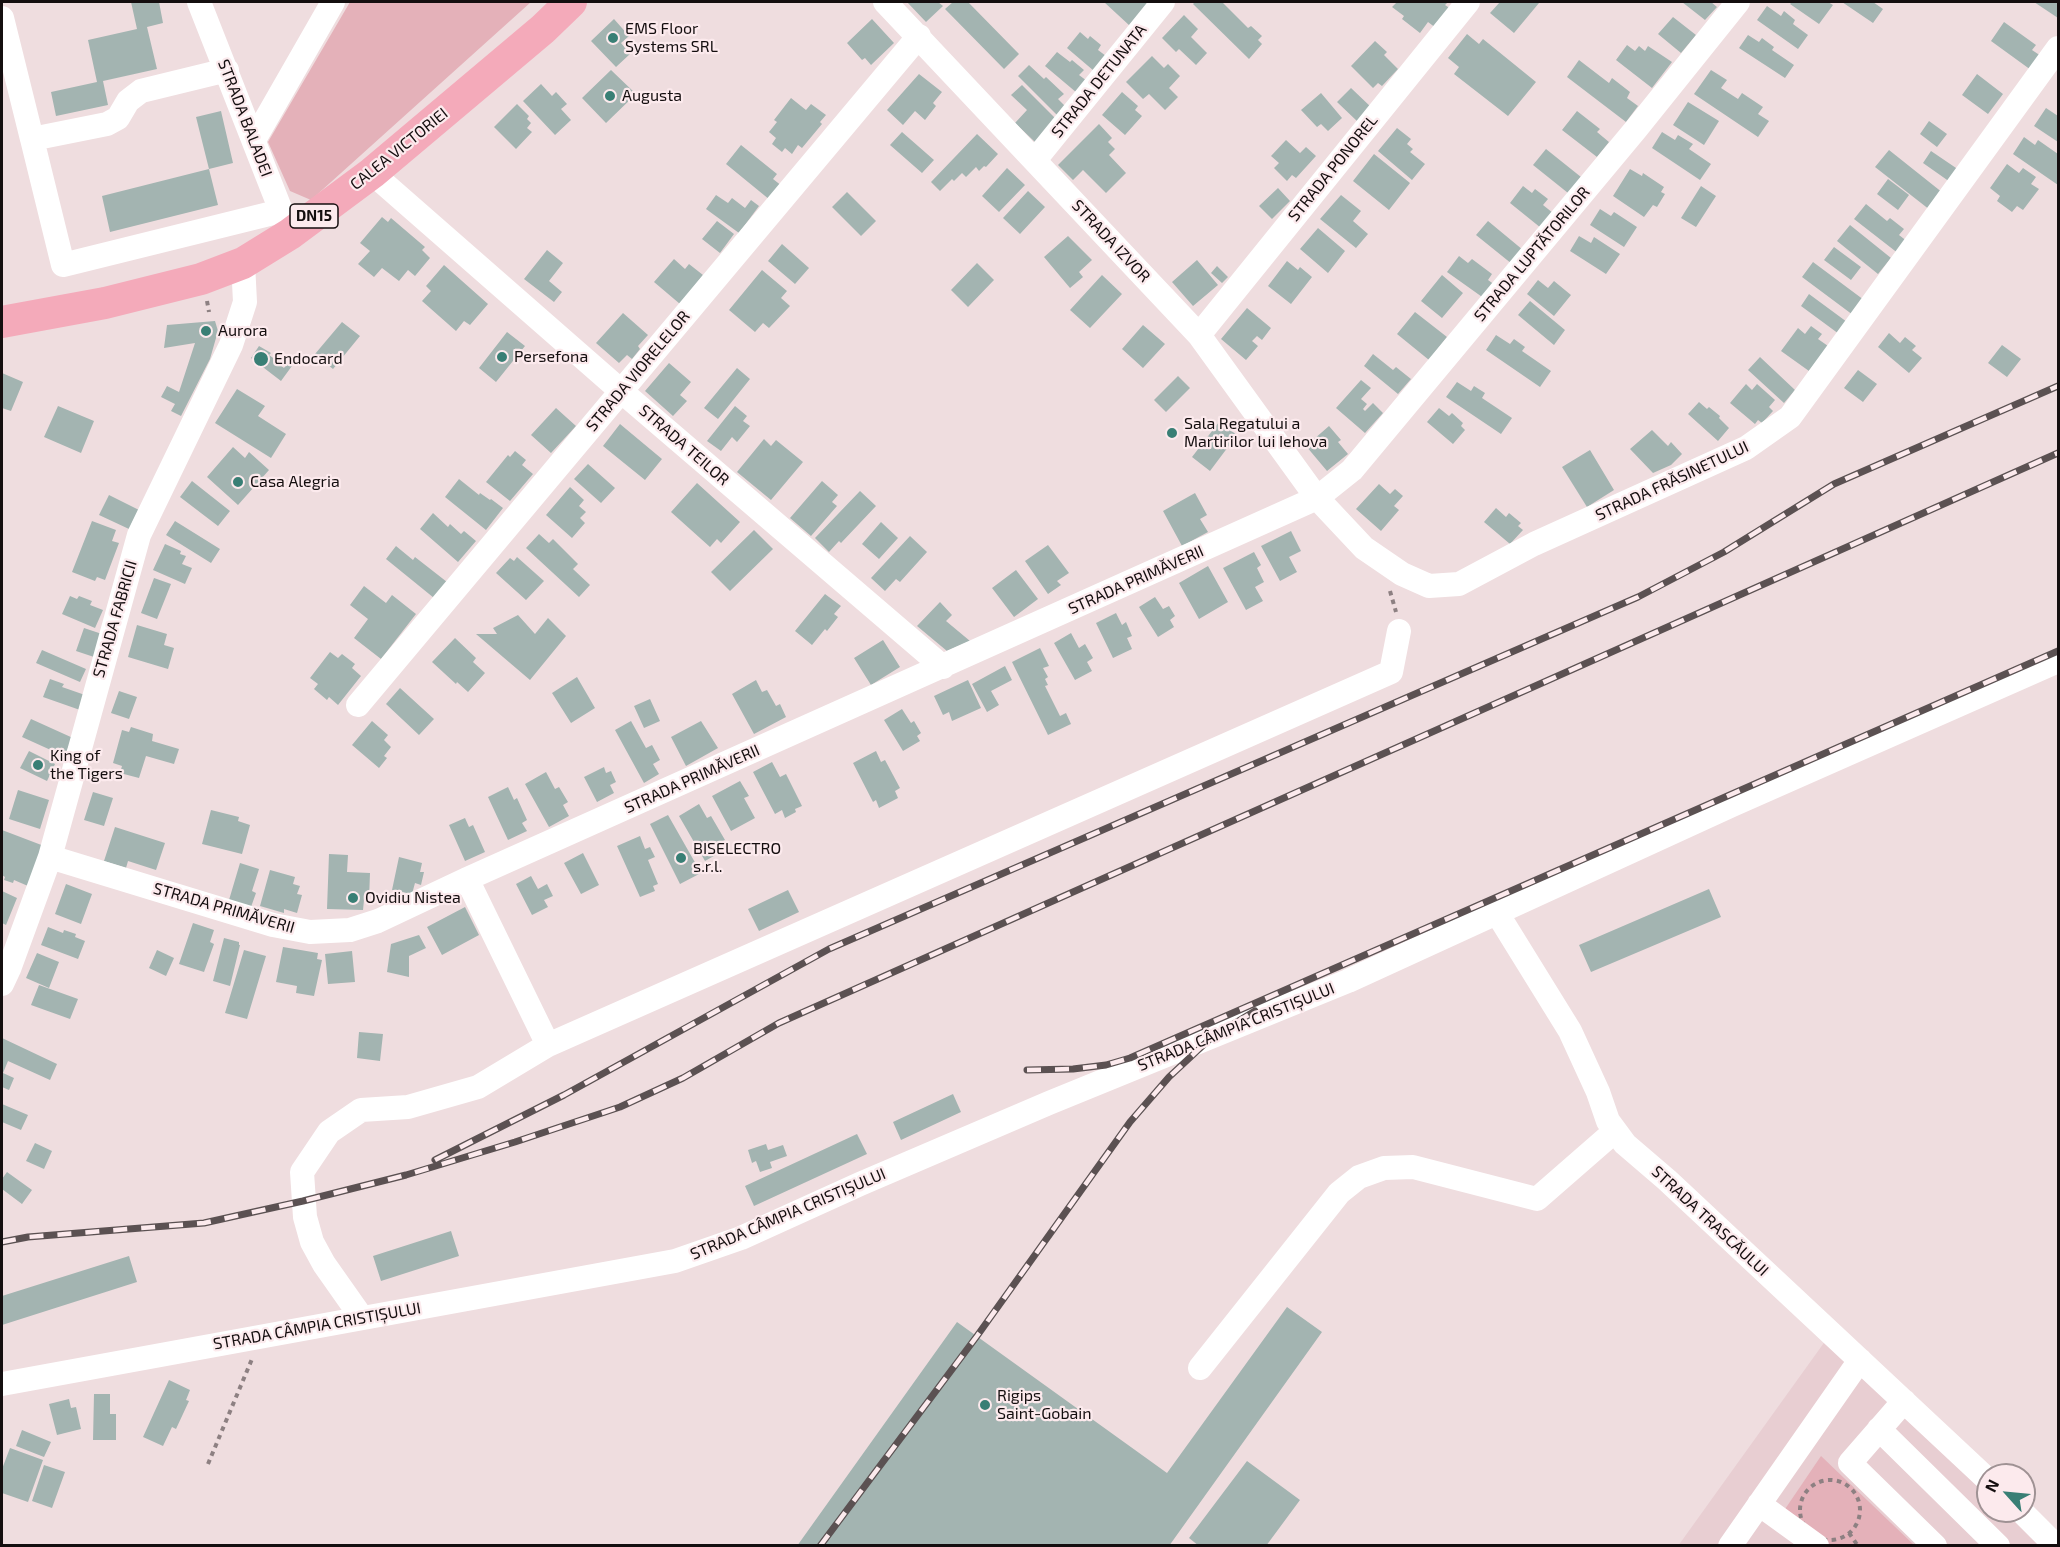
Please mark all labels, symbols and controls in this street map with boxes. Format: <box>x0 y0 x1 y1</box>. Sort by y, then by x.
place label: EMS Floor Systems SRL <box>625 19 718 57</box>
street label: STRADA DETUNATA <box>1047 20 1151 142</box>
marker: EMS Floor Systems SRL <box>606 31 620 45</box>
street label: STRADA BALADEI <box>214 57 276 179</box>
place label: Augusta <box>622 86 682 106</box>
marker: Augusta <box>603 89 617 103</box>
street label: CALEA VICTORIEI <box>346 104 452 194</box>
street label: STRADA PONOREL <box>1284 111 1382 225</box>
street label: STRADA LUPTĂTORILOR <box>1470 183 1594 325</box>
street label: STRADA IZVOR <box>1068 196 1154 286</box>
road number: DN15 <box>290 204 338 228</box>
street label: STRADA VIORELELOR <box>582 307 694 435</box>
place label: Aurora <box>218 321 268 341</box>
marker: Aurora <box>199 324 213 338</box>
place label: Persefona <box>514 347 588 367</box>
place label: Endocard <box>274 349 343 369</box>
marker: Endocard <box>252 350 270 368</box>
marker: Persefona <box>495 350 509 364</box>
street label: STRADA TEILOR <box>635 401 733 489</box>
place label: Sala Regatului a Martirilor lui Iehova <box>1184 414 1327 452</box>
marker: Sala Regatului a Martirilor lui Iehova <box>1165 426 1179 440</box>
street label: STRADA FRĂSINETULUI <box>1592 437 1752 525</box>
place label: Casa Alegria <box>250 472 340 492</box>
marker: Casa Alegria <box>231 475 245 489</box>
street label: STRADA PRIMĂVERII <box>1065 542 1207 618</box>
street label: STRADA FABRICII <box>89 558 141 680</box>
street label: STRADA PRIMĂVERII <box>621 741 763 817</box>
place label: King of the Tigers <box>50 746 123 784</box>
marker: King of the Tigers <box>31 758 45 772</box>
place label: BISELECTRO s.r.l. <box>693 839 781 877</box>
marker: BISELECTRO s.r.l. <box>674 851 688 865</box>
street label: STRADA PRIMĂVERII <box>151 879 297 937</box>
place label: Ovidiu Nistea <box>365 888 461 908</box>
marker: Ovidiu Nistea <box>346 891 360 905</box>
street label: STRADA CÂMPIA CRISTIȘULUI <box>1135 979 1337 1075</box>
street label: STRADA TRASCĂULUI <box>1648 1162 1772 1280</box>
street label: STRADA CÂMPIA CRISTIȘULUI <box>687 1164 889 1264</box>
street label: STRADA CÂMPIA CRISTIȘULUI <box>212 1298 422 1354</box>
place label: Rigips Saint-Gobain <box>997 1386 1092 1424</box>
marker: Rigips Saint-Gobain <box>978 1398 992 1412</box>
north arrow <box>1976 1463 2036 1523</box>
text: N <box>1980 1476 2002 1495</box>

